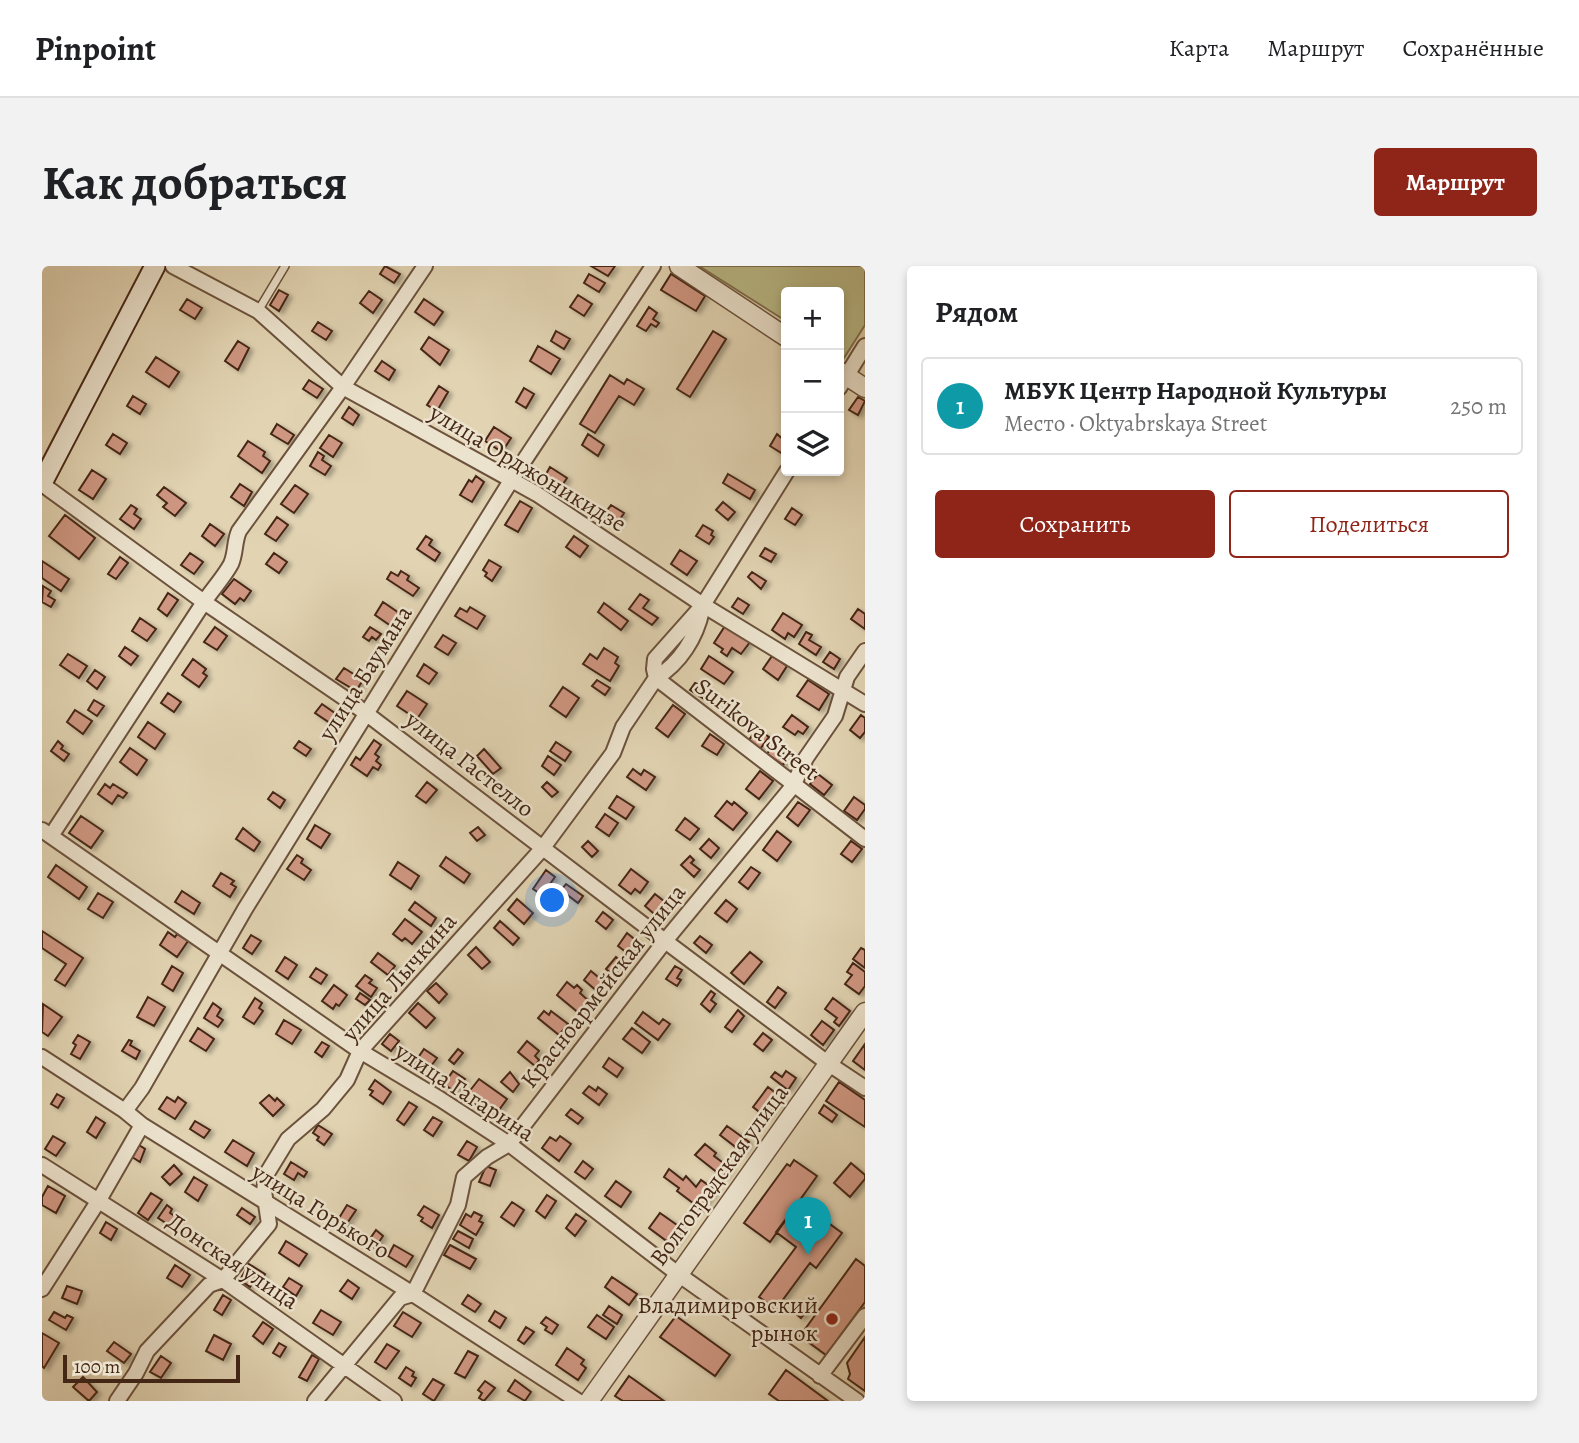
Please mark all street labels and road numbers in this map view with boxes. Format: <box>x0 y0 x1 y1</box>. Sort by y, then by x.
street label: улица Орджоникидзе <box>423 396 632 539</box>
street label: улица Баумана <box>310 599 419 748</box>
street label: Surikova Street <box>688 670 826 788</box>
street label: улица Гастелло <box>398 703 541 824</box>
street label: Красноармейская улица <box>513 877 693 1095</box>
street label: улица Лычкина <box>334 906 464 1049</box>
street label: улица Гагарина <box>388 1034 541 1149</box>
street label: Волгоградская улица <box>642 1078 796 1272</box>
street label: улица Горького <box>245 1155 396 1266</box>
street label: Донская улица <box>161 1205 305 1317</box>

